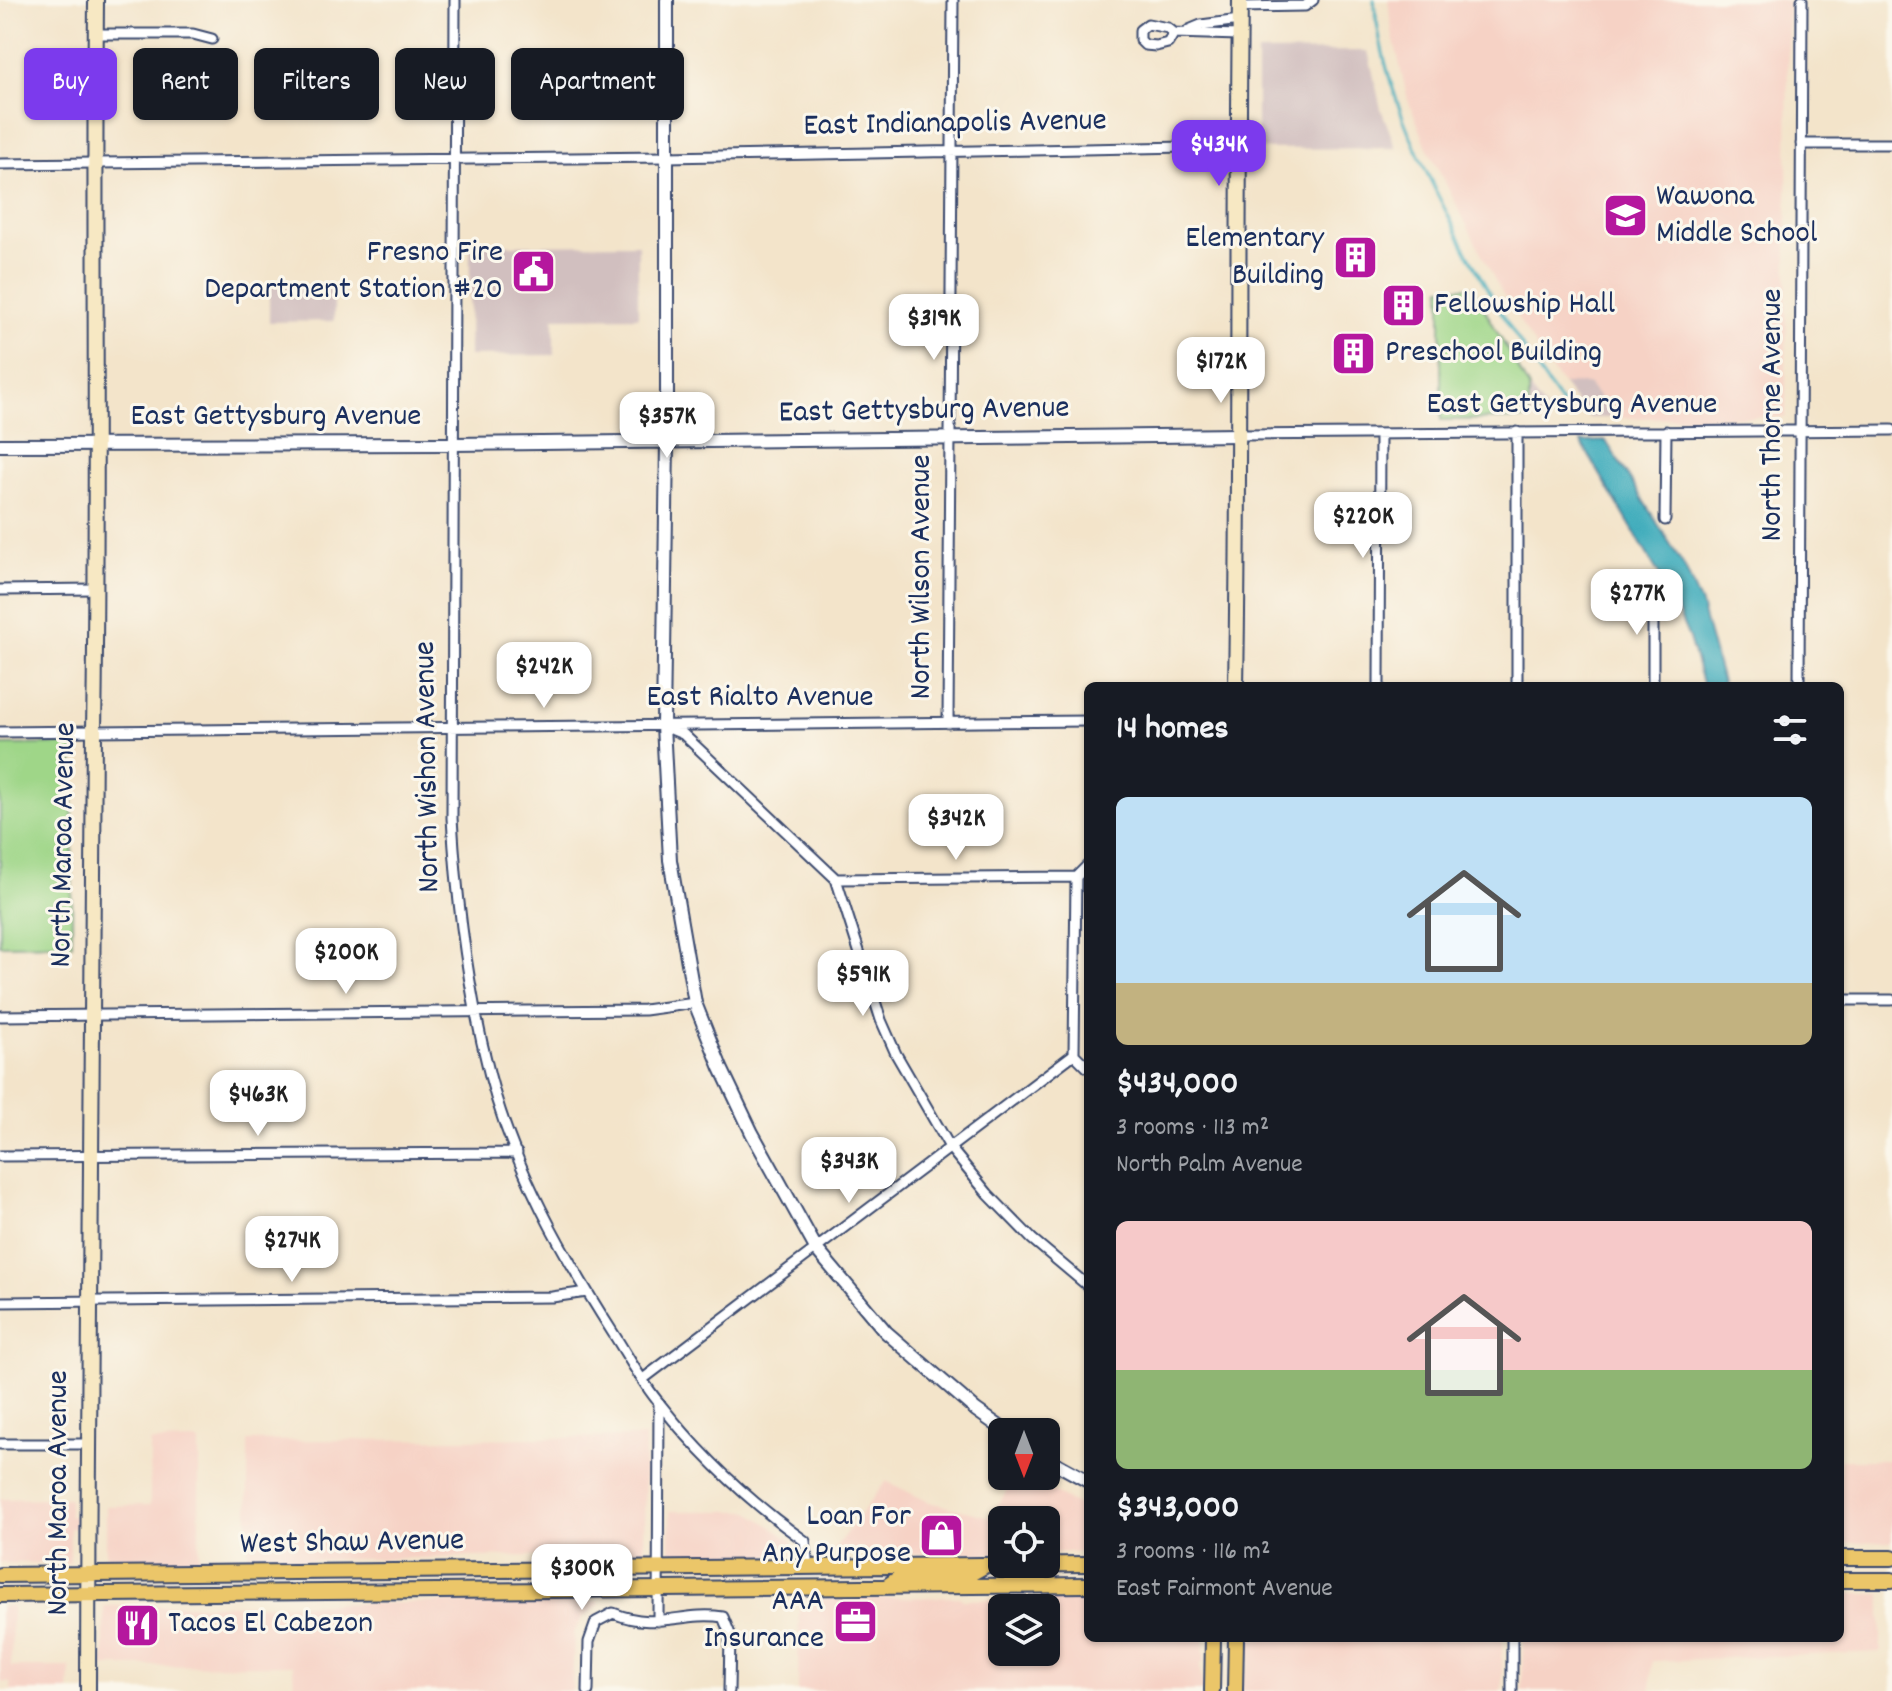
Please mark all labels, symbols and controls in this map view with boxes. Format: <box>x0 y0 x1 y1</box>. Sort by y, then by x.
chip: Buy <box>24 48 117 120</box>
chip: Rent <box>133 48 238 120</box>
chip: Filters <box>254 48 379 120</box>
chip: New <box>395 48 495 120</box>
chip: Apartment <box>511 48 684 120</box>
street label: East Indianapolis Avenue <box>803 99 1107 151</box>
pin: $434K <box>1163 120 1275 188</box>
text: $434K <box>1190 127 1248 164</box>
place label: Wawona Middle School <box>1656 175 1818 258</box>
school or university icon: Wawona Middle School <box>1601 192 1649 240</box>
place label: Elementary Building <box>1185 217 1325 300</box>
place label: Fresno Fire Department Station #20 <box>204 231 503 314</box>
building icon: Elementary Building <box>1331 234 1379 282</box>
public building icon: Fresno Fire Department Station #20 <box>510 248 558 296</box>
building icon: Fellowship Hall <box>1379 282 1427 330</box>
place label: Fellowship Hall <box>1434 283 1616 329</box>
street label: North Thorne Avenue <box>1751 288 1797 542</box>
pin: $319K <box>878 294 990 362</box>
text: $319K <box>907 301 961 338</box>
building icon: Preschool Building <box>1330 330 1378 378</box>
place label: Preschool Building <box>1385 331 1602 377</box>
pin: $172K <box>1165 337 1277 405</box>
text: $172K <box>1195 344 1247 381</box>
street label: East Gettysburg Avenue <box>1427 383 1717 429</box>
street label: East Gettysburg Avenue <box>778 386 1070 438</box>
pin: $357K <box>611 392 723 460</box>
street label: East Gettysburg Avenue <box>131 395 421 441</box>
text: $357K <box>638 399 696 436</box>
street label: North Wilson Avenue <box>900 455 946 699</box>
pin: $220K <box>1307 492 1419 560</box>
text: $220K <box>1332 499 1394 536</box>
pin: $277K <box>1581 569 1693 637</box>
text: $277K <box>1609 576 1665 613</box>
street label: North Wishon Avenue <box>404 641 454 893</box>
pin: $242K <box>488 642 600 710</box>
text: $242K <box>515 649 573 686</box>
street label: East Rialto Avenue <box>646 676 874 722</box>
text: 14 homes <box>1116 706 1229 755</box>
icon: filters <box>1768 708 1812 752</box>
street label: North Maroa Avenue <box>40 722 90 968</box>
pin: $342K <box>900 794 1012 862</box>
text: $342K <box>927 801 985 838</box>
icon: home <box>1392 849 1536 993</box>
pin: $200K <box>290 928 402 996</box>
text: $200K <box>314 935 378 972</box>
pin: $591K <box>807 950 919 1018</box>
text: $591K <box>836 957 890 994</box>
text: $434,000 <box>1116 1061 1239 1110</box>
pin: $463K <box>202 1070 314 1138</box>
text: $463K <box>228 1077 288 1114</box>
text: 3 rooms · 113 m² <box>1116 1110 1269 1147</box>
pin: $343K <box>793 1137 905 1205</box>
text: $343K <box>819 1144 879 1181</box>
text: North Palm Avenue <box>1116 1147 1303 1184</box>
pin: $274K <box>236 1216 348 1284</box>
text: $274K <box>263 1223 321 1260</box>
icon: home <box>1392 1273 1536 1417</box>
street label: North Maroa Avenue <box>37 1370 83 1616</box>
north arrow <box>988 1418 1060 1490</box>
map controls <box>988 1418 1060 1666</box>
text: $343,000 <box>1116 1485 1240 1534</box>
place label: Loan For Any Purpose <box>762 1495 911 1578</box>
button: locate <box>988 1506 1060 1578</box>
shop icon: Loan For Any Purpose <box>918 1512 966 1560</box>
street label: West Shaw Avenue <box>239 1519 465 1569</box>
text: 3 rooms · 116 m² <box>1116 1534 1270 1571</box>
pin: $300K <box>526 1544 638 1612</box>
text: $300K <box>549 1551 615 1588</box>
text: East Fairmont Avenue <box>1116 1571 1333 1608</box>
place label: AAA Insurance <box>703 1580 824 1663</box>
button: layers <box>988 1594 1060 1666</box>
office icon: AAA Insurance <box>831 1597 879 1645</box>
restaurant icon: Tacos El Cabezon <box>113 1601 161 1649</box>
place label: Tacos El Cabezon <box>168 1602 373 1648</box>

